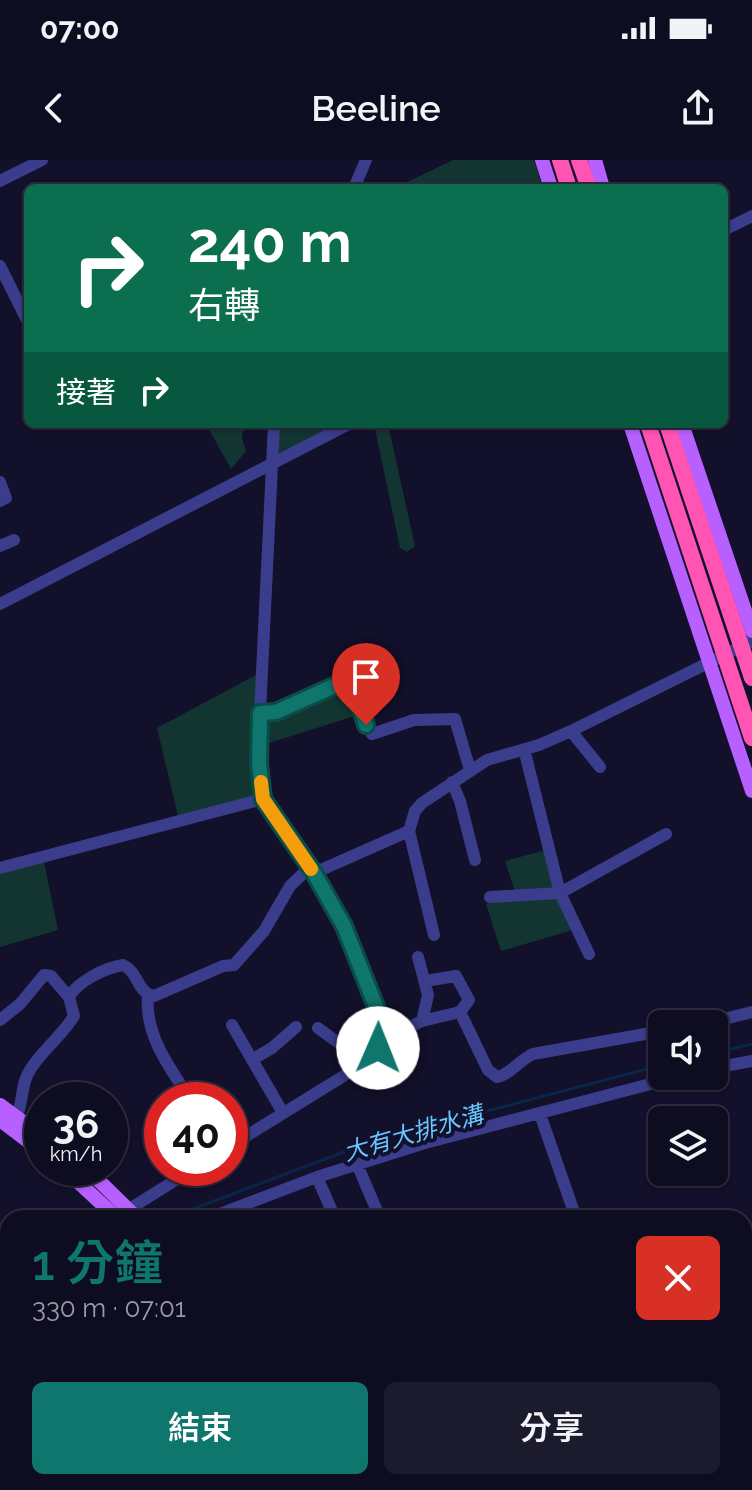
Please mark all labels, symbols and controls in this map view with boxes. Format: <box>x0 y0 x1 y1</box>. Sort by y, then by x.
text: 07:00 <box>40 11 120 46</box>
icon: back <box>32 86 76 130</box>
icon: share <box>676 86 720 130</box>
text: Beeline <box>311 87 441 129</box>
text: 240 m <box>188 209 352 275</box>
icon: right <box>56 216 160 320</box>
text: 右轉 <box>188 284 260 326</box>
icon: right <box>132 368 176 412</box>
text: 接著 <box>56 375 116 410</box>
pin <box>332 643 400 725</box>
icon: arrive <box>344 655 388 699</box>
position arrow <box>336 1006 420 1090</box>
map controls <box>648 1010 728 1186</box>
button: sound <box>648 1010 728 1090</box>
speed limit sign: 40 <box>144 1082 248 1186</box>
water label: 大有大排水溝 <box>340 1098 489 1167</box>
text: 36 <box>53 1100 99 1147</box>
button: layers <box>648 1106 728 1186</box>
text: km/h <box>50 1142 102 1166</box>
text: 1 分鐘 <box>32 1235 162 1291</box>
button: close <box>636 1236 720 1320</box>
text: 330 m · 07:01 <box>32 1293 186 1323</box>
button: 結束 <box>32 1382 368 1474</box>
button: 分享 <box>384 1382 720 1474</box>

